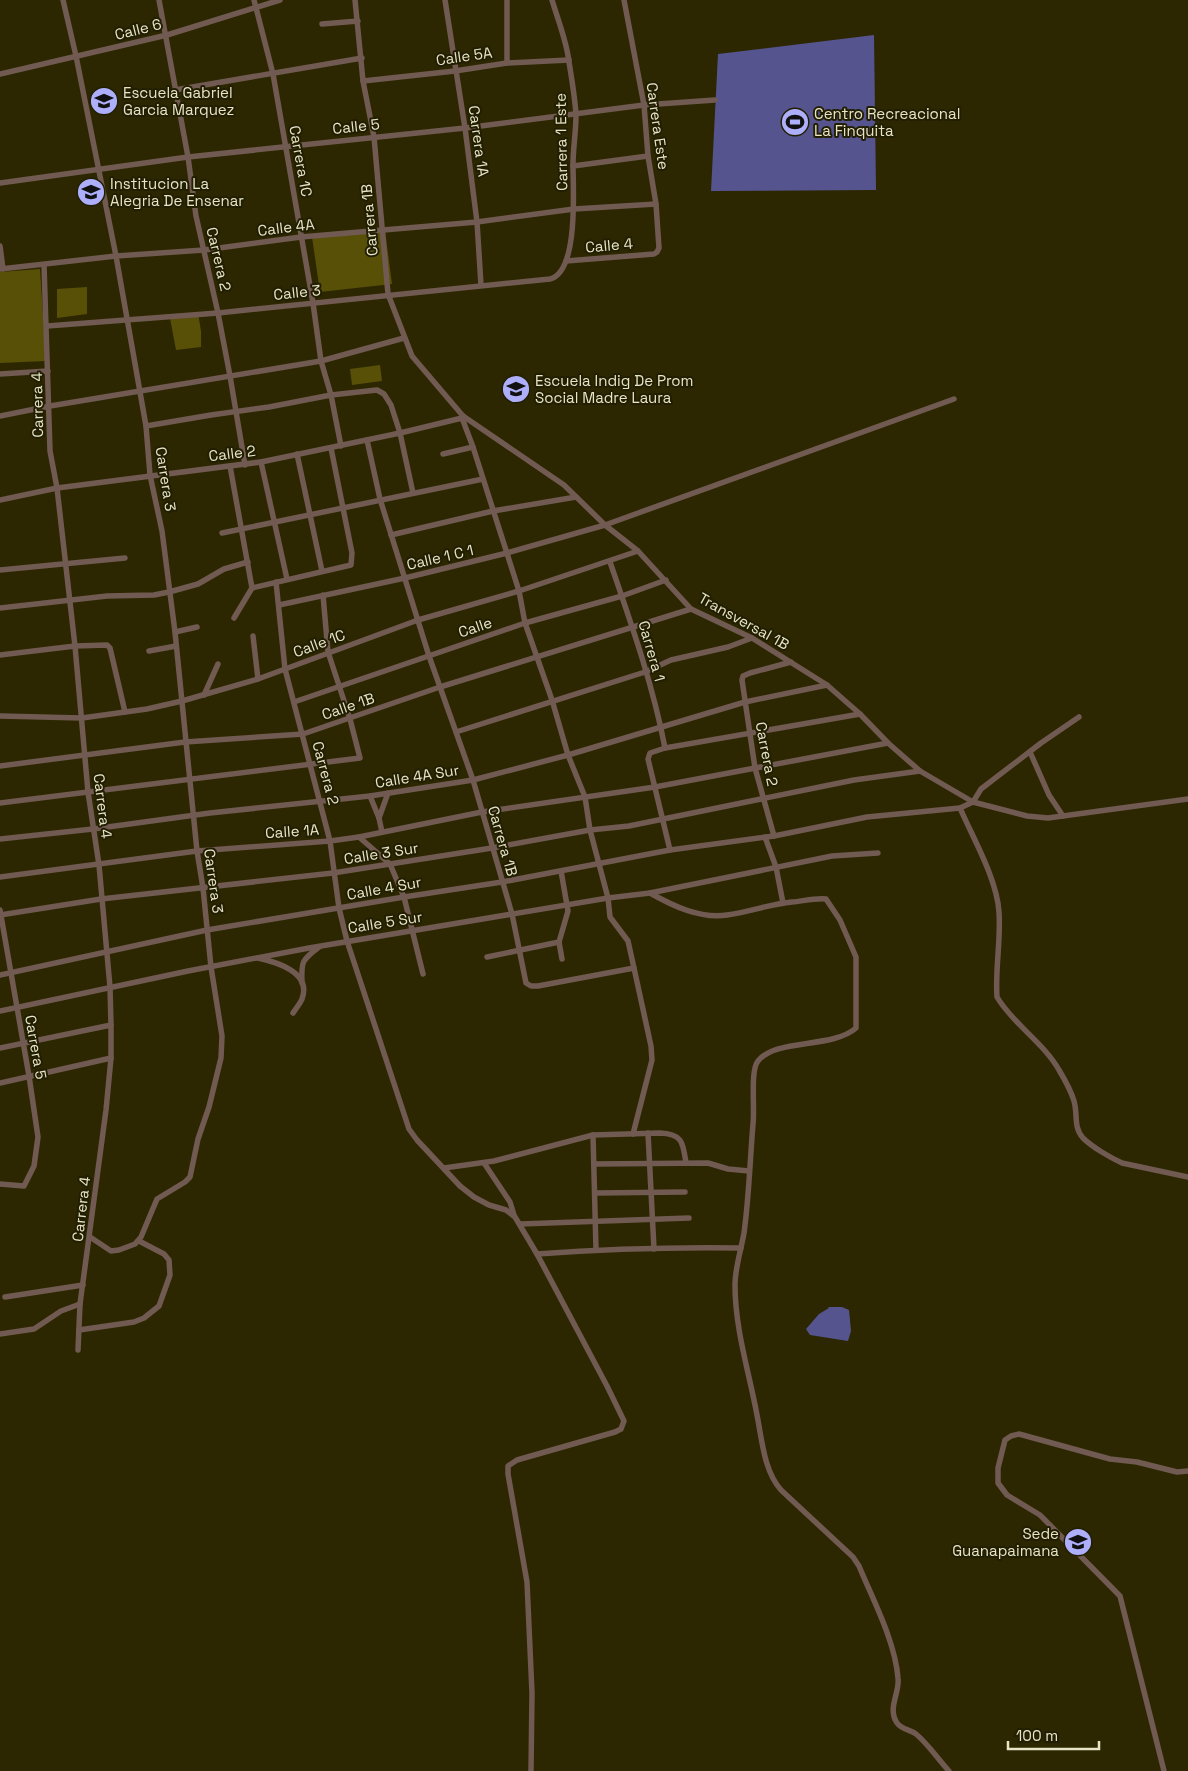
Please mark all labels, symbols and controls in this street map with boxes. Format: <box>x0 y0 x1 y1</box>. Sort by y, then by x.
street label: Calle 6 <box>113 14 163 44</box>
street label: Calle 5A <box>435 43 494 69</box>
street label: Carrera Este <box>642 81 674 171</box>
place label: Escuela Gabriel Garcia Marquez <box>123 83 234 119</box>
school or university icon: Escuela Gabriel Garcia Marquez <box>89 86 119 116</box>
street label: Carrera 1 Este <box>551 93 571 191</box>
street label: Carrera 1A <box>465 104 493 178</box>
place label: Centro Recreacional La Finquita <box>814 104 960 140</box>
sports icon: Centro Recreacional La Finquita <box>780 107 810 137</box>
street label: Calle 5 <box>331 114 381 138</box>
street label: Carrera 1C <box>285 124 317 198</box>
place label: Institucion La Alegria De Ensenar <box>110 174 244 210</box>
school or university icon: Institucion La Alegria De Ensenar <box>76 177 106 207</box>
street label: Carrera 1B <box>356 183 382 257</box>
street label: Calle 4A <box>256 214 316 240</box>
street label: Carrera 2 <box>202 225 236 293</box>
street label: Calle 4 <box>584 233 634 257</box>
street label: Calle 3 <box>272 280 322 304</box>
place label: Escuela Indig De Prom Social Madre Laura <box>535 371 693 407</box>
street label: Carrera 4 <box>27 372 47 438</box>
school or university icon: Escuela Indig De Prom Social Madre Laura <box>501 374 531 404</box>
street label: Calle 2 <box>207 441 257 465</box>
street label: Carrera 3 <box>152 445 180 513</box>
street label: Calle 1 C 1 <box>405 540 475 574</box>
street label: Transversal 1B <box>695 588 793 654</box>
street label: Calle <box>456 612 495 642</box>
street label: Carrera 1 <box>634 618 670 684</box>
street label: Calle 1C <box>290 625 348 661</box>
street label: Calle 1B <box>319 688 377 724</box>
street label: Carrera 2 <box>751 720 783 788</box>
street label: Carrera 2 <box>308 739 344 807</box>
street label: Calle 4A Sur <box>374 760 461 792</box>
street label: Carrera 4 <box>90 772 116 840</box>
street label: Carrera 1B <box>484 804 522 878</box>
street label: Calle 1A <box>264 820 320 842</box>
street label: Calle 3 Sur <box>342 838 420 868</box>
street label: Carrera 3 <box>200 847 228 915</box>
street label: Calle 4 Sur <box>345 872 423 904</box>
street label: Calle 5 Sur <box>346 907 424 937</box>
street label: Carrera 5 <box>21 1013 51 1081</box>
street label: Carrera 4 <box>68 1175 94 1243</box>
place label: Sede Guanapaimana <box>952 1524 1059 1560</box>
school or university icon: Sede Guanapaimana <box>1063 1527 1093 1557</box>
scale bar <box>1008 1718 1099 1750</box>
text: 100 m <box>1016 1726 1058 1745</box>

